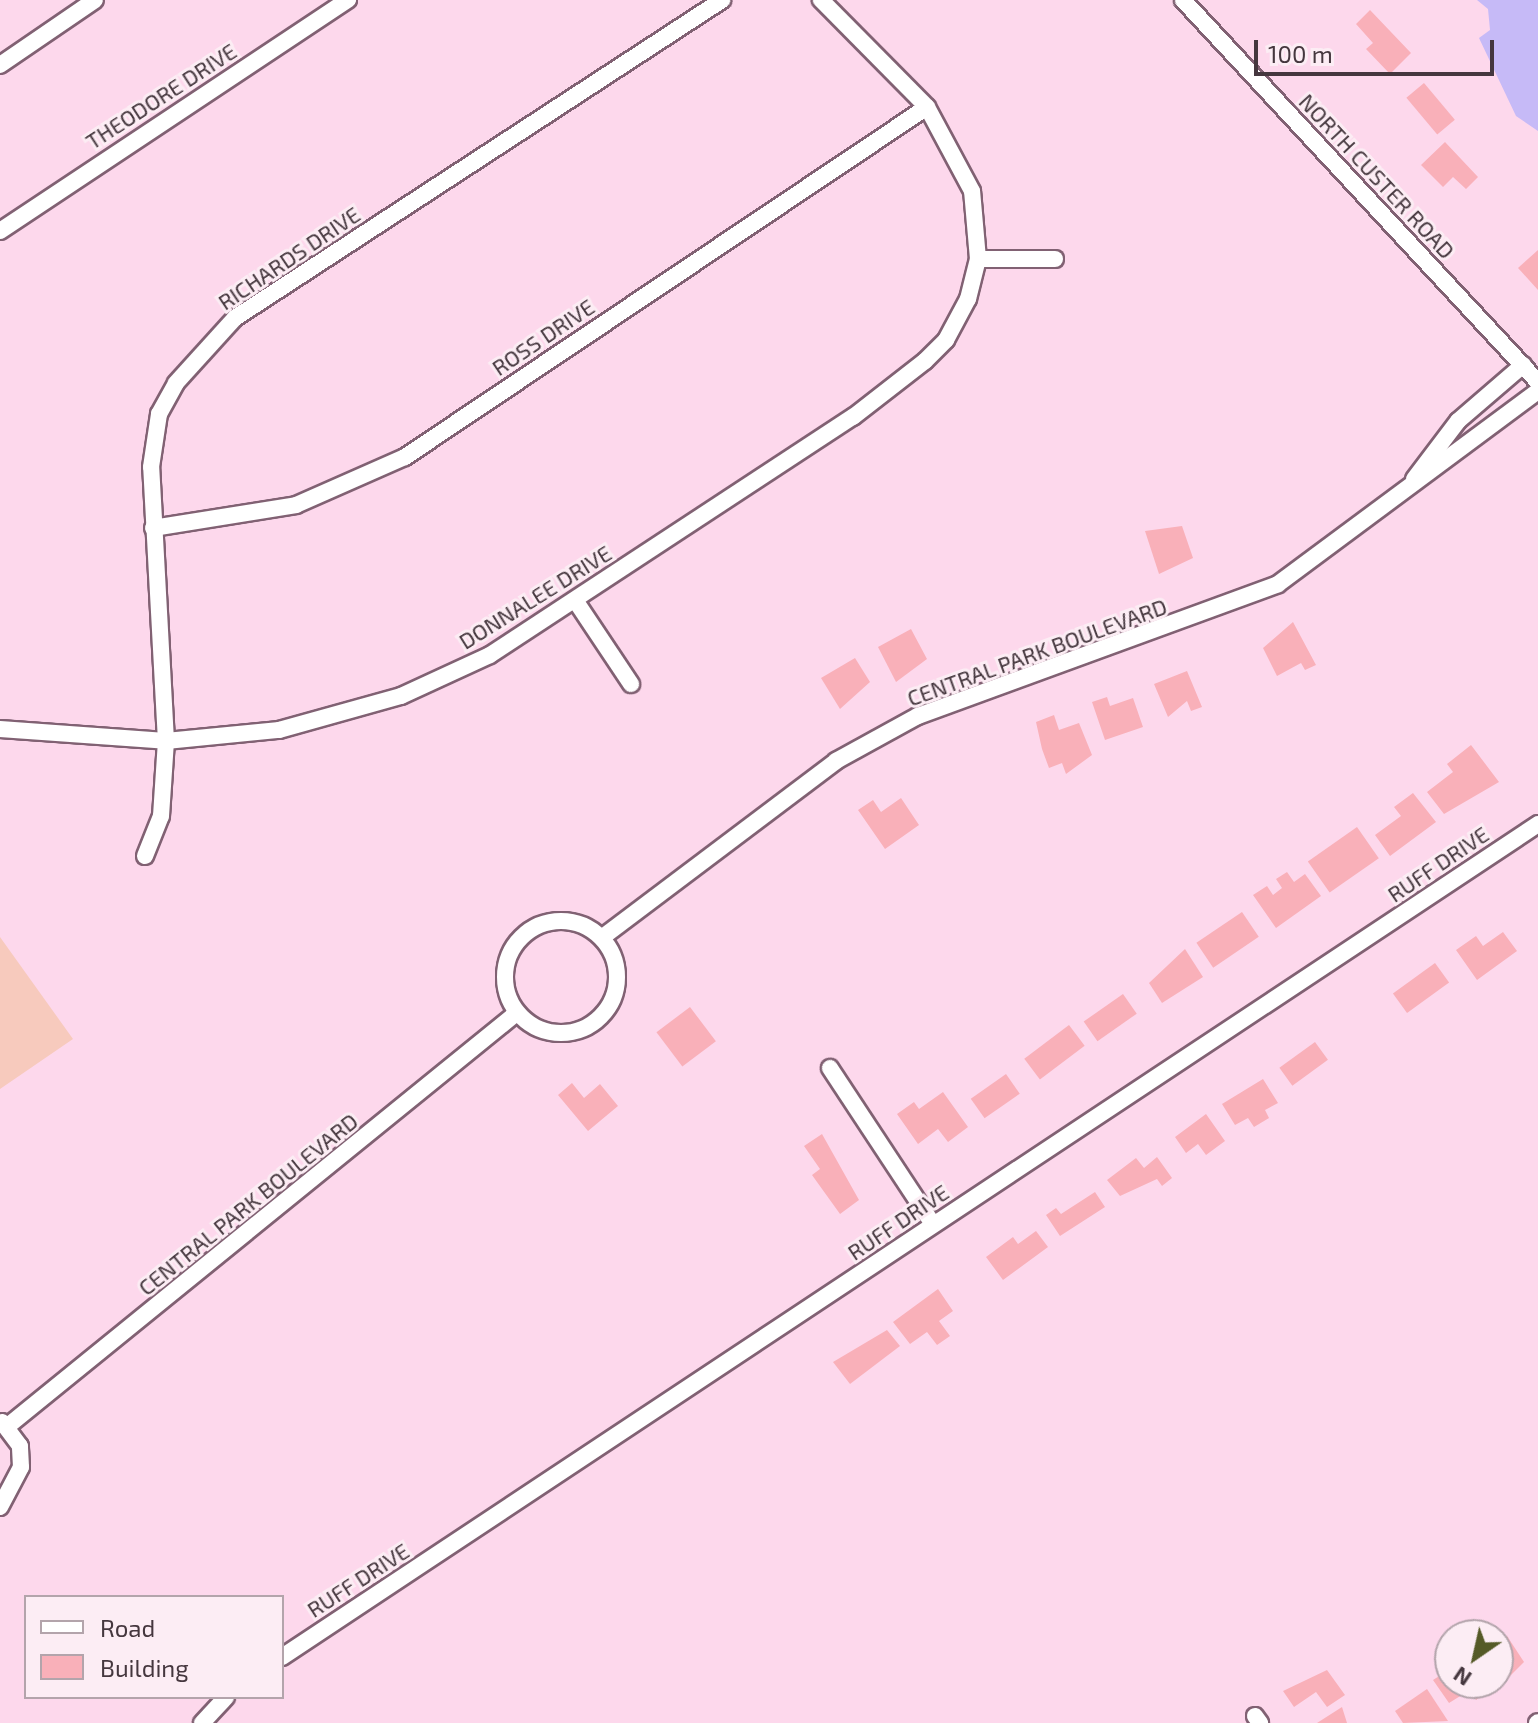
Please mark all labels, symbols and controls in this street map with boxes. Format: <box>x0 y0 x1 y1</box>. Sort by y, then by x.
scale bar <box>1258 24 1498 74</box>
street label: THEODORE DRIVE <box>81 37 241 155</box>
text: 100 m <box>1268 39 1333 68</box>
street label: NORTH CUSTER ROAD <box>1294 88 1460 264</box>
street label: RICHARDS DRIVE <box>213 201 365 315</box>
street label: ROSS DRIVE <box>487 293 599 381</box>
street label: DONNALEE DRIVE <box>454 540 616 654</box>
street label: CENTRAL PARK BOULEVARD <box>903 593 1171 711</box>
street label: RUFF DRIVE <box>1382 820 1494 908</box>
street label: CENTRAL PARK BOULEVARD <box>133 1107 363 1301</box>
street label: RUFF DRIVE <box>842 1178 954 1266</box>
street label: RUFF DRIVE <box>302 1537 414 1623</box>
legend <box>24 1595 284 1699</box>
text: Road <box>100 1613 155 1642</box>
north arrow <box>1434 1619 1514 1699</box>
text: Building <box>100 1653 189 1682</box>
text: N <box>1448 1662 1476 1692</box>

